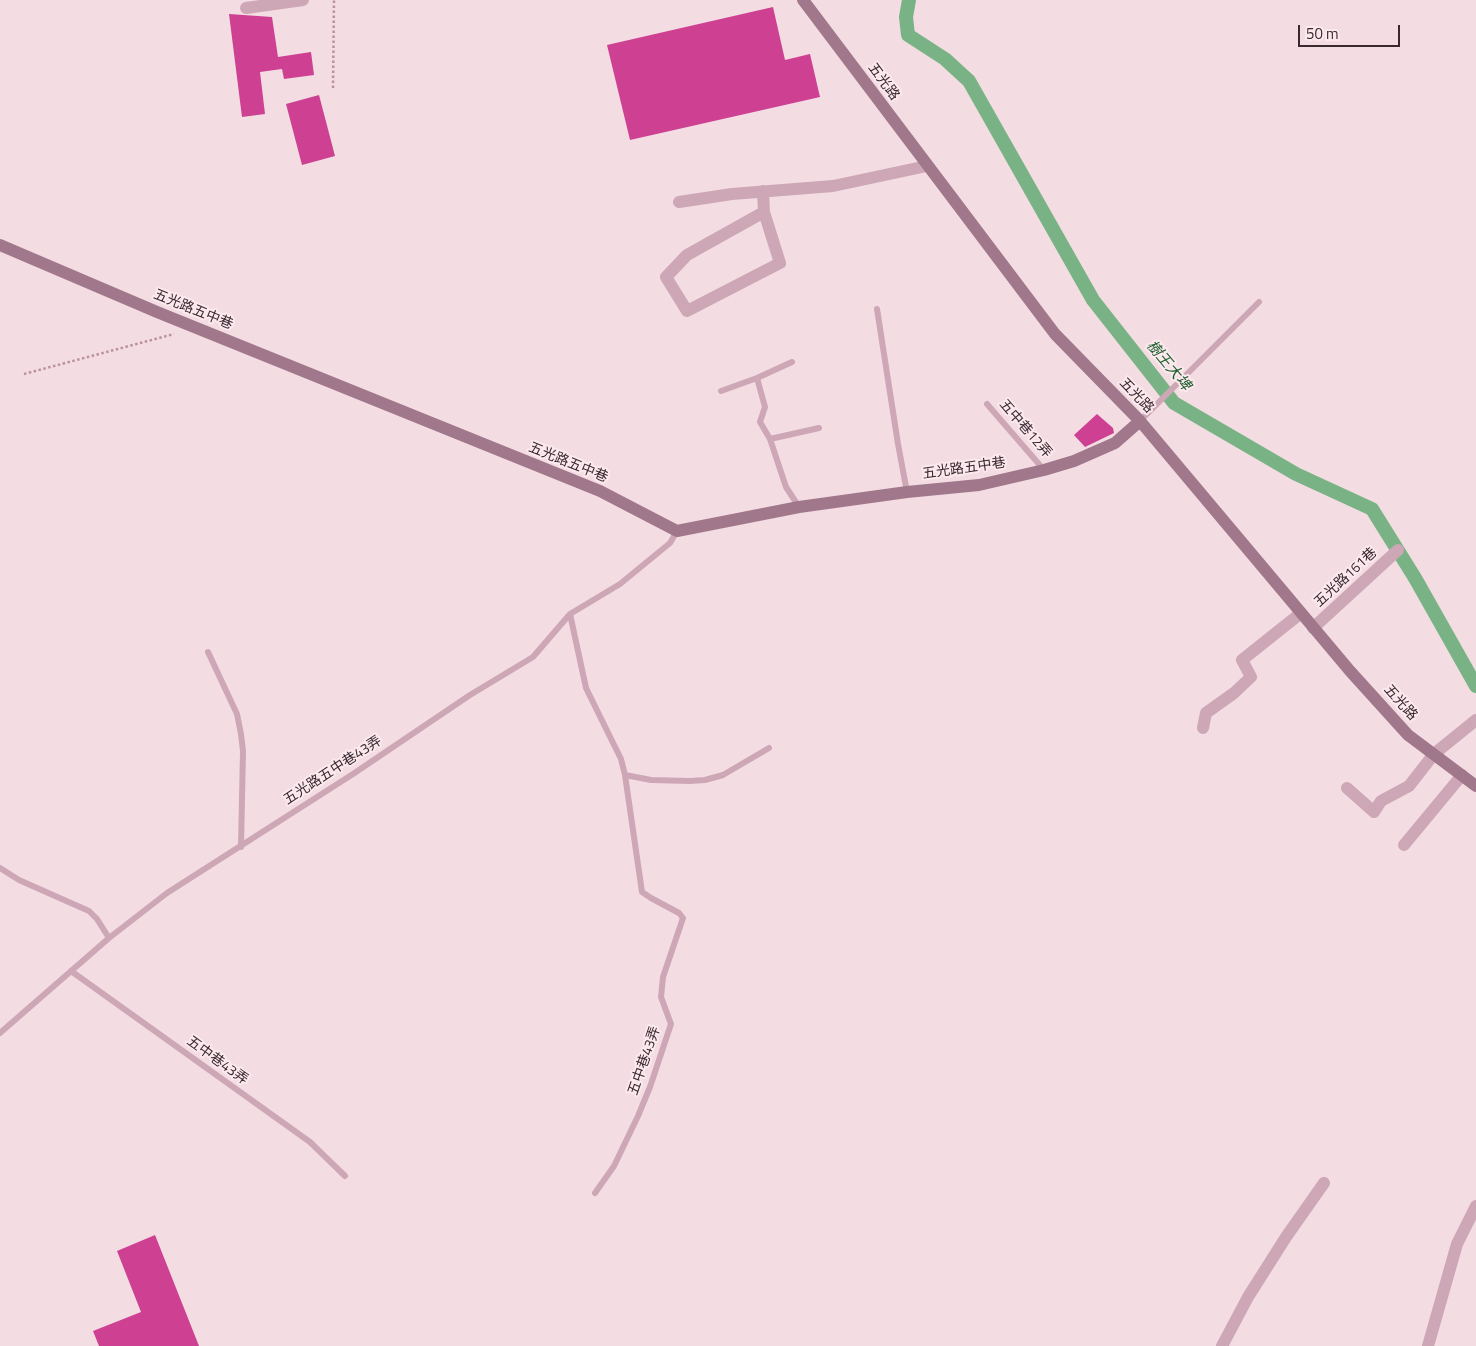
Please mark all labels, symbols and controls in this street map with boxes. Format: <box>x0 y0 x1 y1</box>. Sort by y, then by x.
scale bar <box>1301 15 1404 47</box>
text: 50 m <box>1306 22 1339 45</box>
street label: 五光路 <box>864 60 902 104</box>
street label: 五光路五中巷 <box>151 286 235 334</box>
water label: 樹王大埤 <box>1142 337 1194 395</box>
street label: 五光路 <box>1115 375 1157 417</box>
street label: 五中巷12弄 <box>995 396 1055 462</box>
street label: 五光路五中巷 <box>526 439 610 487</box>
street label: 五光路五中巷 <box>921 455 1007 483</box>
street label: 五光路161巷 <box>1311 545 1381 611</box>
street label: 五光路 <box>1380 682 1420 724</box>
street label: 五光路五中巷43弄 <box>281 733 385 809</box>
street label: 五中巷43弄 <box>625 1024 665 1098</box>
street label: 五中巷43弄 <box>183 1033 251 1089</box>

